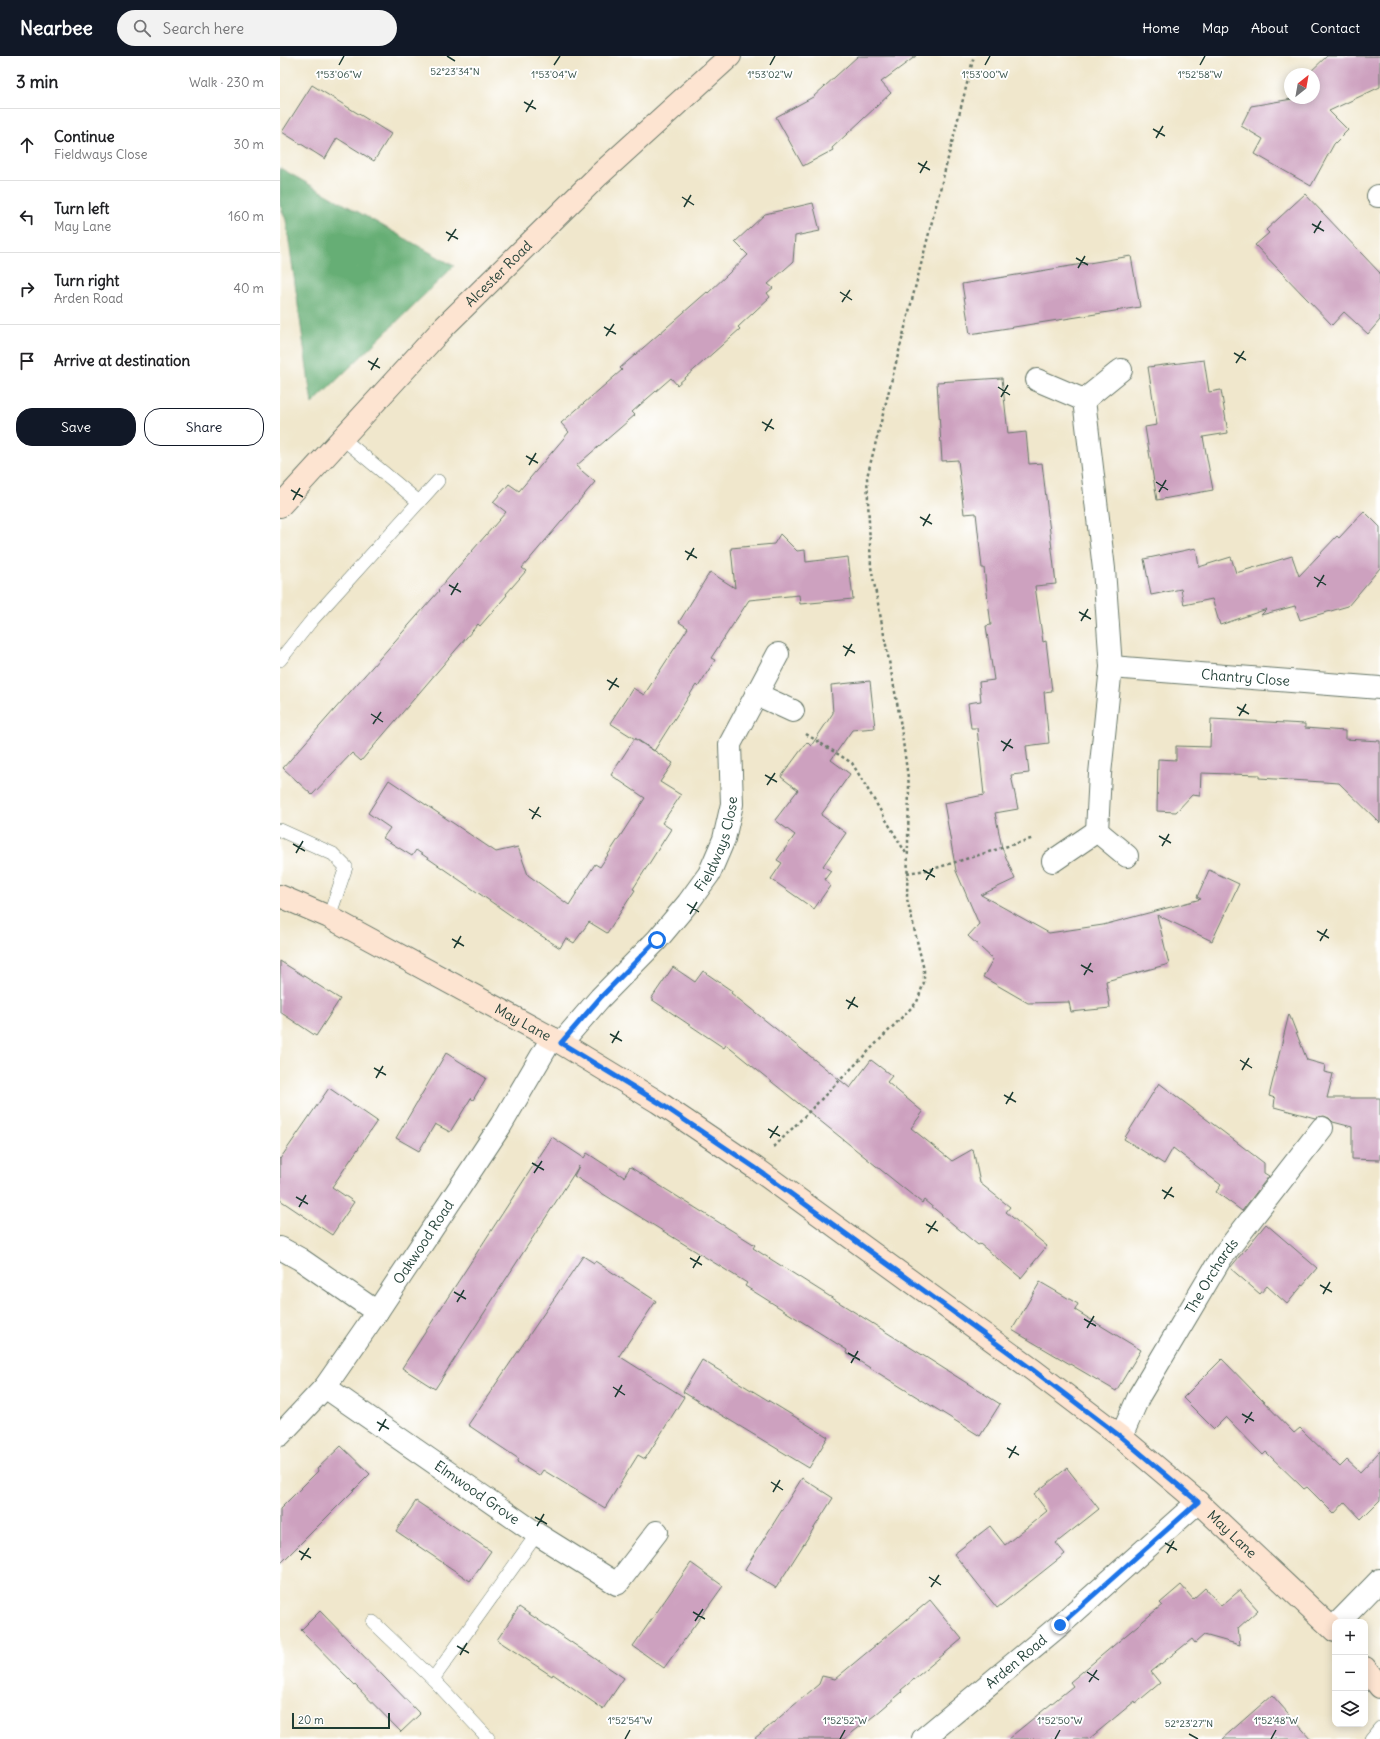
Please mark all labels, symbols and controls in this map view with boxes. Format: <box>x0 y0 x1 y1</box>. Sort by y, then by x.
search box <box>117 10 397 46</box>
text: Nearbee <box>20 16 93 40</box>
icon: search <box>131 17 153 39</box>
text: Search here <box>163 19 244 38</box>
text: Home <box>1142 19 1180 37</box>
text: Map <box>1202 19 1229 37</box>
text: About <box>1251 19 1289 37</box>
text: Contact <box>1311 19 1360 37</box>
text: 52°23'34"N <box>430 65 480 78</box>
text: 1°53'06"W <box>316 68 362 81</box>
text: 1°53'04"W <box>531 68 577 81</box>
text: 1°53'02"W <box>747 68 793 81</box>
text: 1°53'00"W <box>962 68 1008 81</box>
text: 1°52'58"W <box>1178 68 1222 81</box>
north arrow <box>1284 68 1320 104</box>
text: 3 min <box>16 71 58 93</box>
text: Walk · 230 m <box>189 74 264 91</box>
text: Continue <box>54 127 115 146</box>
icon: ahead <box>16 134 38 156</box>
text: 30 m <box>234 136 264 153</box>
text: Fieldways Close <box>54 146 148 163</box>
text: Turn left <box>54 199 109 218</box>
icon: left <box>16 206 38 228</box>
text: 160 m <box>228 208 264 225</box>
text: May Lane <box>54 218 111 235</box>
street label: Alcester Road <box>461 237 536 311</box>
text: Turn right <box>54 271 119 290</box>
icon: right <box>16 278 38 300</box>
text: 40 m <box>233 280 264 297</box>
text: Arden Road <box>54 290 123 307</box>
icon: arrive <box>16 350 38 372</box>
text: Arrive at destination <box>54 351 190 370</box>
button: Save <box>16 408 136 446</box>
button: Share <box>144 408 264 446</box>
street label: Chantry Close <box>1200 665 1291 690</box>
street label: Fieldways Close <box>690 796 741 895</box>
route start <box>648 931 666 949</box>
street label: May Lane <box>492 1000 554 1045</box>
street label: Oakwood Road <box>389 1197 458 1288</box>
street label: The Orchards <box>1181 1235 1242 1317</box>
street label: Elmwood Grove <box>431 1457 523 1528</box>
street label: May Lane <box>1203 1506 1261 1562</box>
route end <box>1051 1616 1069 1634</box>
map controls <box>1332 1619 1368 1727</box>
button: + <box>1332 1619 1368 1655</box>
street label: Arden Road <box>982 1631 1050 1692</box>
button: − <box>1332 1655 1368 1691</box>
button: layers <box>1332 1691 1368 1727</box>
scale bar <box>292 1711 390 1730</box>
text: 20 m <box>298 1713 324 1727</box>
text: 1°52'54"W <box>608 1714 652 1727</box>
text: 1°52'52"W <box>823 1714 867 1727</box>
text: 1°52'50"W <box>1037 1714 1083 1727</box>
text: 1°52'48"W <box>1254 1714 1298 1727</box>
text: 52°23'27"N <box>1165 1717 1213 1730</box>

